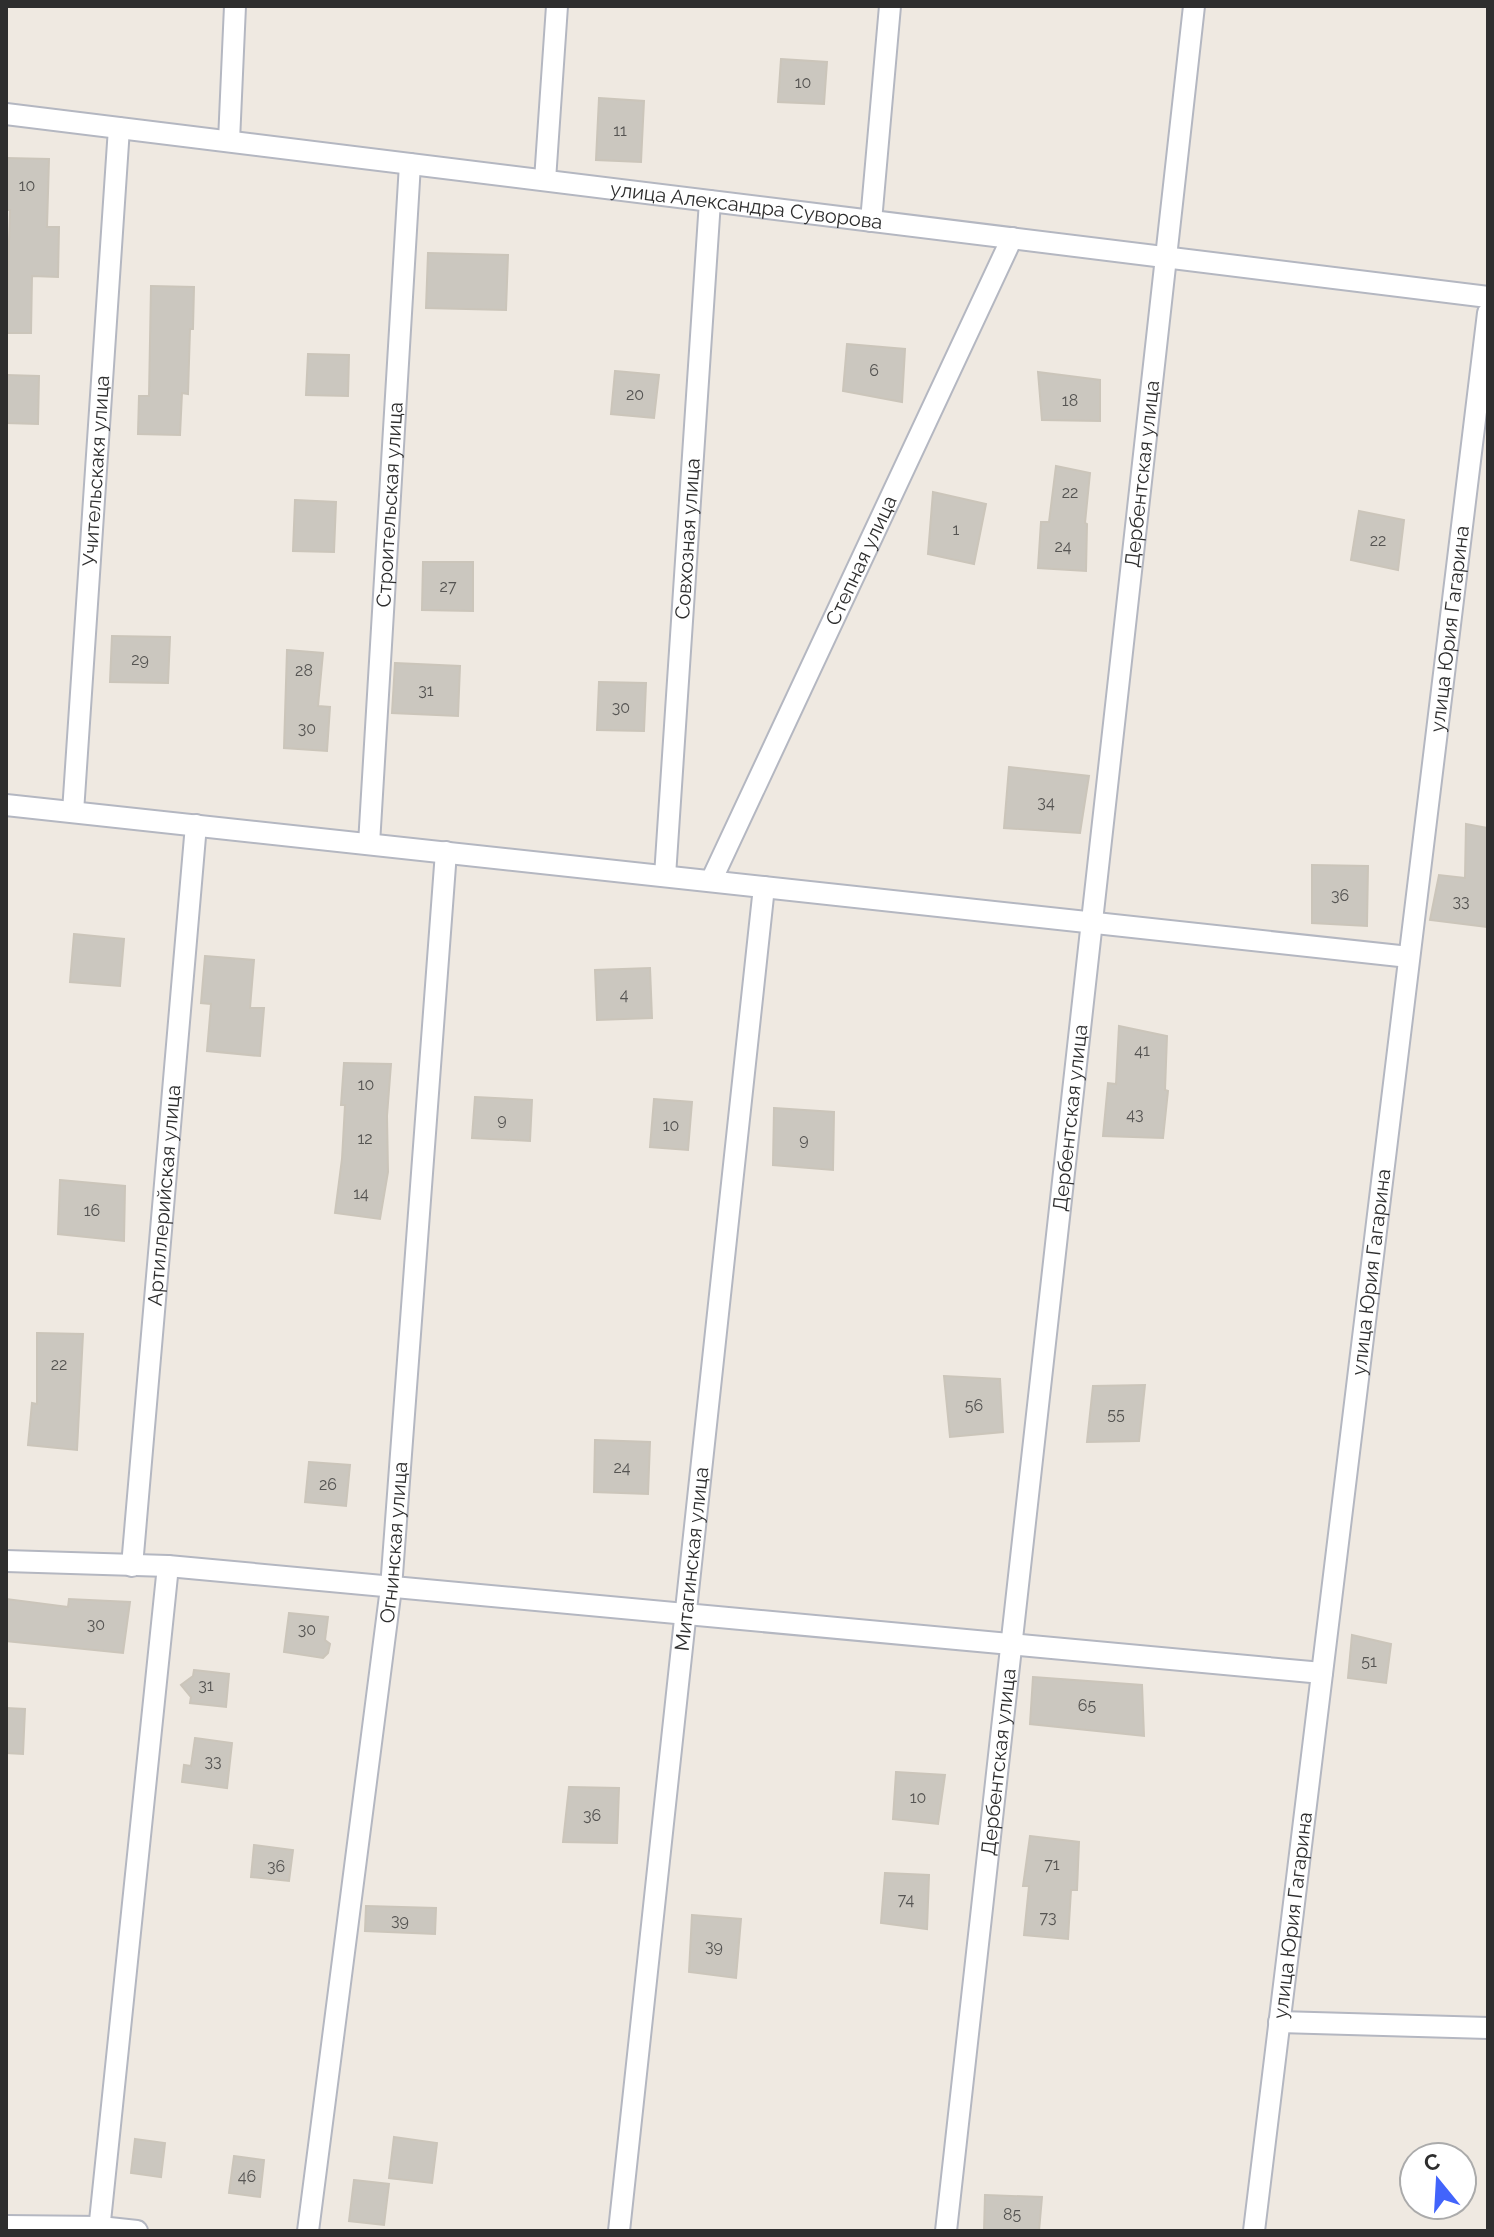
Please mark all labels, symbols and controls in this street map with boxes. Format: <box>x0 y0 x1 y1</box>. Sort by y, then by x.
house number: 10 <box>795 73 811 92</box>
house number: 11 <box>613 121 627 140</box>
house number: 10 <box>19 176 35 195</box>
street label: улица Александра Суворова <box>609 177 884 234</box>
house number: 6 <box>869 361 879 380</box>
street label: Учительскакя улица <box>78 375 114 567</box>
street label: Дербентская улица <box>1120 379 1164 569</box>
house number: 20 <box>626 385 644 404</box>
house number: 18 <box>1062 391 1078 410</box>
street label: Строительская улица <box>371 401 408 608</box>
street label: Совхозная улица <box>670 457 705 620</box>
house number: 22 <box>1062 483 1078 502</box>
street label: Степная улица <box>820 492 902 629</box>
house number: 1 <box>953 520 960 539</box>
street label: улица Юрия Гагарина <box>1425 524 1474 734</box>
house number: 22 <box>1370 531 1386 550</box>
house number: 24 <box>1054 537 1072 556</box>
house number: 27 <box>440 577 457 596</box>
house number: 29 <box>131 650 149 669</box>
house number: 28 <box>295 661 313 680</box>
house number: 31 <box>418 681 434 700</box>
house number: 30 <box>612 698 630 717</box>
house number: 30 <box>298 719 316 738</box>
house number: 34 <box>1037 793 1055 812</box>
house number: 36 <box>1331 886 1349 905</box>
house number: 33 <box>1452 892 1470 911</box>
house number: 4 <box>620 985 629 1004</box>
street label: Дербентская улица <box>1048 1023 1092 1213</box>
house number: 41 <box>1134 1041 1150 1060</box>
house number: 10 <box>358 1075 374 1094</box>
street label: Артиллерийская улица <box>143 1084 186 1307</box>
house number: 43 <box>1126 1105 1144 1124</box>
house number: 9 <box>497 1110 507 1129</box>
house number: 10 <box>663 1116 679 1135</box>
house number: 12 <box>357 1129 373 1148</box>
house number: 9 <box>799 1130 809 1149</box>
street label: улица Юрия Гагарина <box>1346 1167 1395 1377</box>
house number: 14 <box>353 1184 369 1203</box>
house number: 16 <box>84 1201 100 1220</box>
house number: 22 <box>51 1355 67 1374</box>
house number: 56 <box>965 1396 983 1415</box>
house number: 55 <box>1107 1405 1125 1424</box>
house number: 24 <box>613 1458 631 1477</box>
street label: Огнинская улица <box>375 1461 412 1625</box>
street label: Митагинская улица <box>670 1465 713 1652</box>
house number: 26 <box>319 1475 337 1494</box>
house number: 30 <box>87 1615 105 1634</box>
house number: 30 <box>298 1620 316 1639</box>
house number: 51 <box>1361 1652 1377 1671</box>
street label: Дербентская улица <box>976 1667 1021 1857</box>
house number: 31 <box>198 1676 214 1695</box>
house number: 65 <box>1078 1696 1096 1715</box>
house number: 33 <box>204 1752 222 1771</box>
house number: 10 <box>910 1788 926 1807</box>
house number: 36 <box>583 1806 601 1825</box>
street label: улица Юрия Гагарина <box>1268 1811 1317 2020</box>
house number: 71 <box>1044 1855 1060 1874</box>
house number: 36 <box>267 1857 285 1876</box>
house number: 74 <box>898 1890 914 1909</box>
house number: 73 <box>1039 1908 1057 1927</box>
house number: 39 <box>391 1911 409 1930</box>
house number: 39 <box>705 1937 723 1956</box>
north arrow <box>1398 2141 1478 2221</box>
text: С <box>1421 2147 1443 2177</box>
house number: 46 <box>238 2167 256 2186</box>
house number: 85 <box>1003 2205 1021 2224</box>

